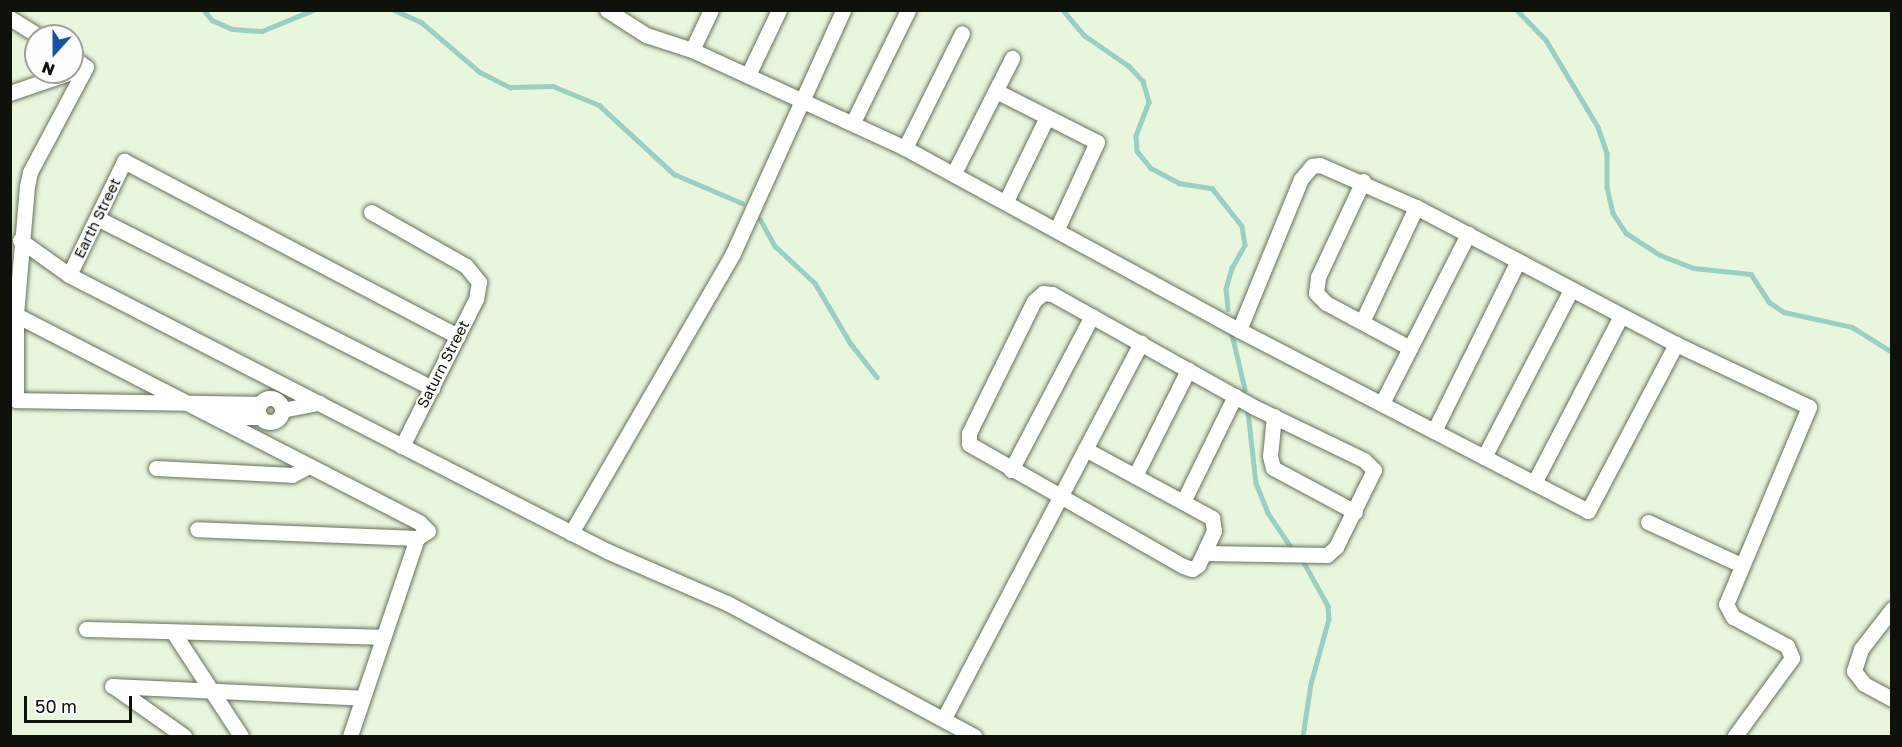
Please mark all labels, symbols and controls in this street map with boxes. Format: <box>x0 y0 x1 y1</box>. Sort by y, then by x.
north arrow <box>24 24 84 84</box>
text: N <box>39 57 58 80</box>
street label: Earth Street <box>70 175 124 261</box>
street label: Saturn Street <box>413 317 473 411</box>
scale bar <box>27 684 135 722</box>
text: 50 m <box>35 695 77 717</box>

